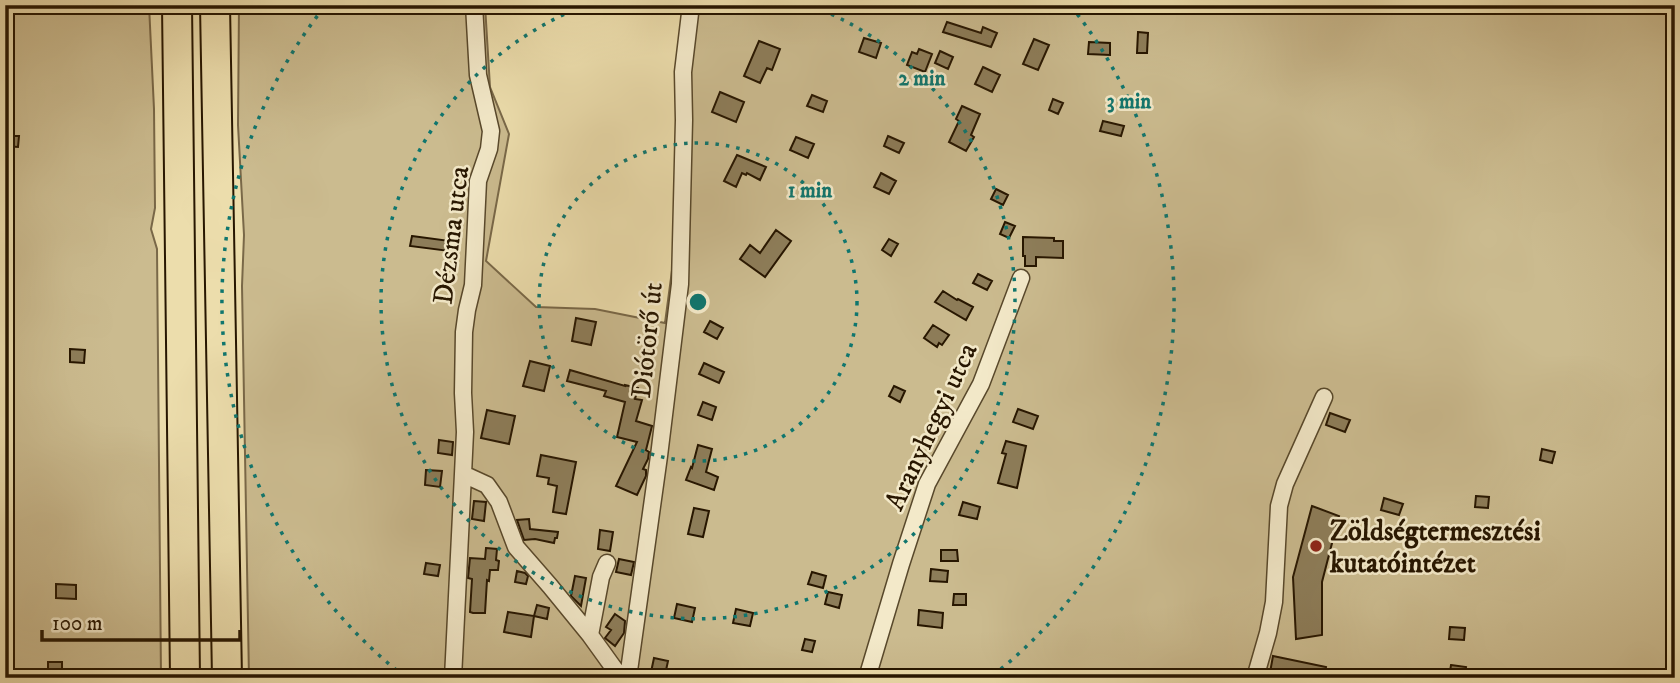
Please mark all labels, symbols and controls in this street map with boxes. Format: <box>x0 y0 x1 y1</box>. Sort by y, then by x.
text: 2 min <box>899 66 947 92</box>
text: 3 min <box>1107 89 1152 115</box>
street label: Dézsma utca <box>426 164 477 306</box>
text: 1 min <box>788 178 833 204</box>
street label: Diótörő út <box>624 280 671 400</box>
centre of rings <box>686 290 710 314</box>
street label: Aranyhegyi utca <box>877 337 985 516</box>
place label: Zöldségtermesztési kutatóintézet <box>1329 514 1541 581</box>
marker: Zöldségtermesztési kutatóintézet <box>1308 538 1324 554</box>
scale bar <box>42 599 240 643</box>
text: 100 m <box>52 611 103 637</box>

